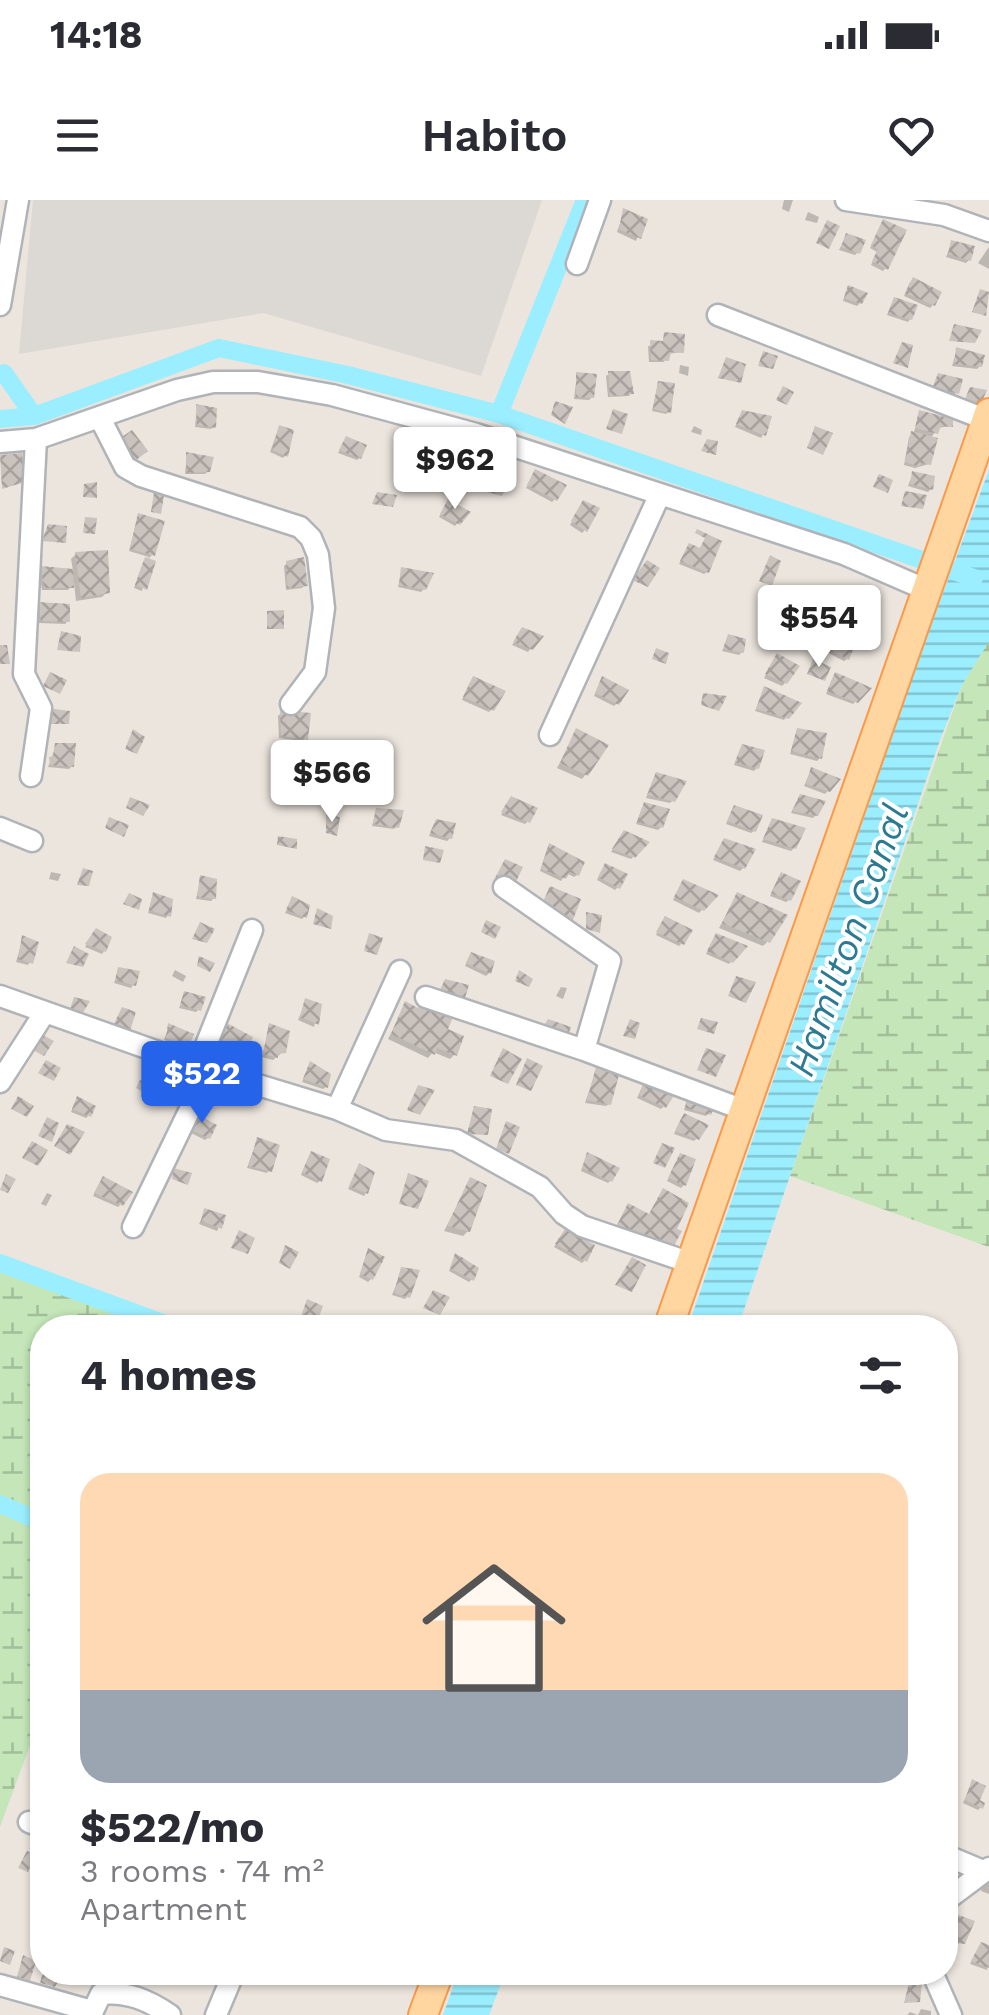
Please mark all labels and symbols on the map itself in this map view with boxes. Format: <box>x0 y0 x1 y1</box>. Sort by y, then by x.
pin: $962 <box>396 427 514 512</box>
pin: $554 <box>760 585 878 670</box>
pin: $566 <box>273 740 391 825</box>
water label: Hamilton Canal <box>778 798 918 1082</box>
pin: $522 <box>143 1041 261 1126</box>

